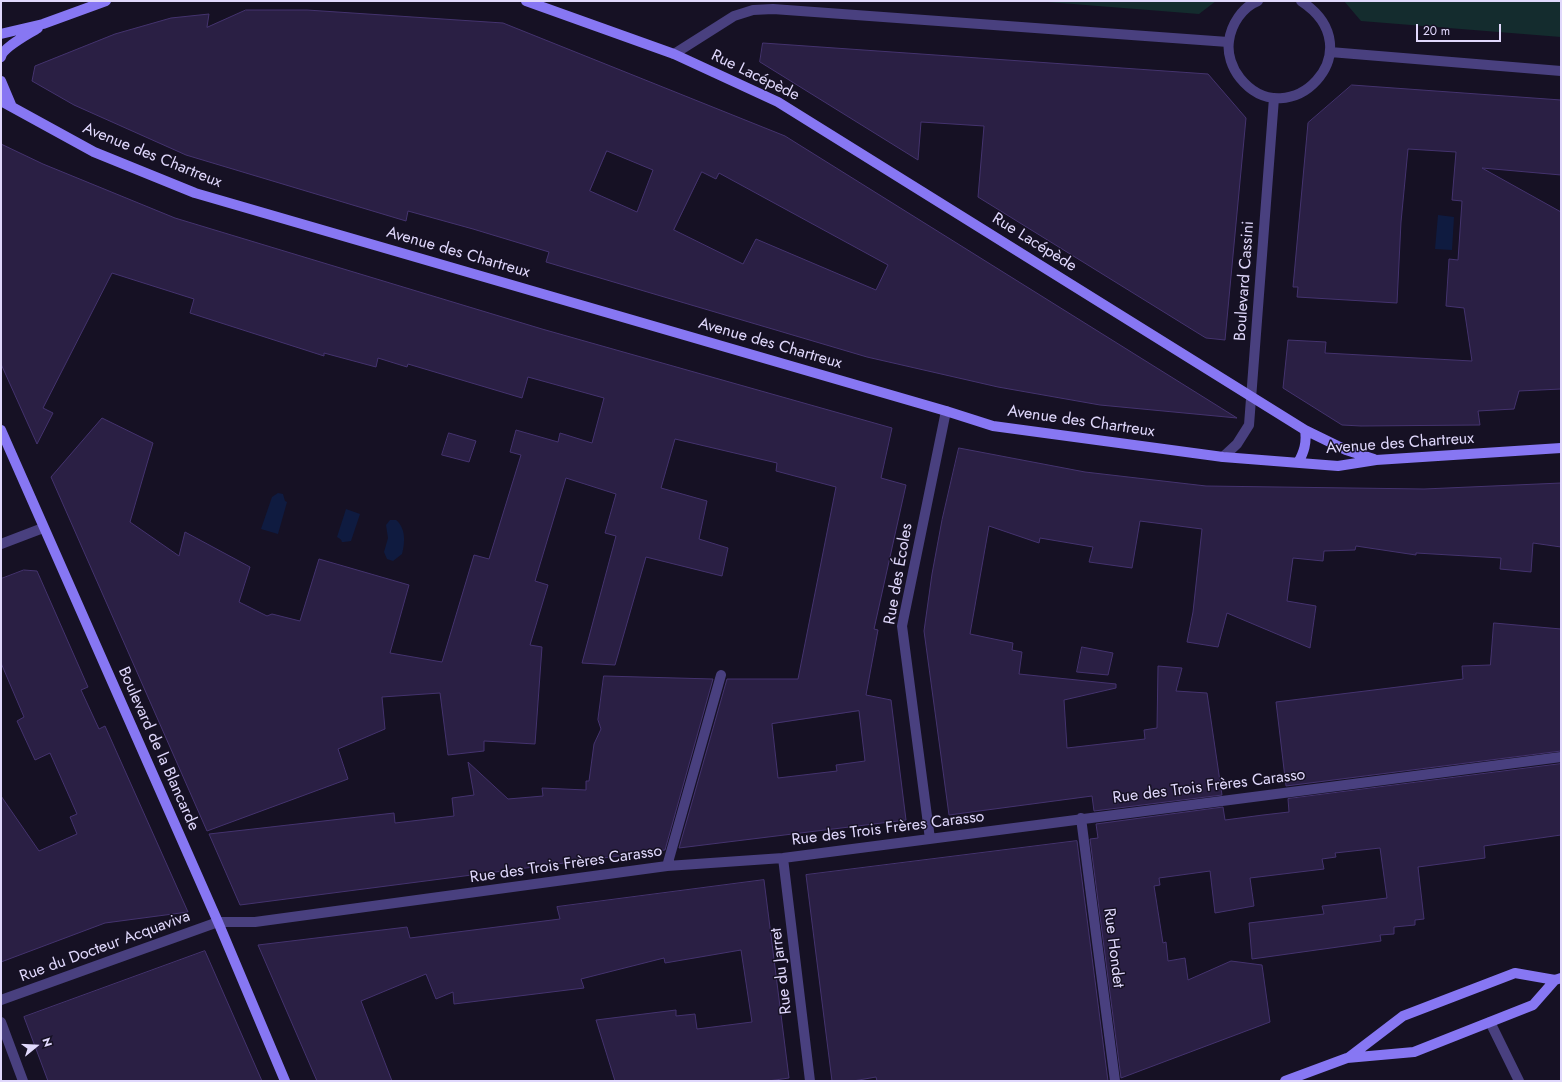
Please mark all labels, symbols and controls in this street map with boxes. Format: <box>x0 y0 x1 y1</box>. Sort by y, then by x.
scale bar <box>1418 16 1503 42</box>
text: 20 m <box>1423 22 1450 40</box>
street label: Rue Lacépède <box>708 46 802 106</box>
street label: Avenue des Chartreux <box>80 119 224 193</box>
street label: Rue Lacépède <box>988 209 1080 277</box>
street label: Boulevard Cassini <box>1231 220 1259 342</box>
street label: Avenue des Chartreux <box>384 223 532 283</box>
street label: Avenue des Chartreux <box>696 314 844 374</box>
street label: Avenue des Chartreux <box>1006 402 1156 442</box>
street label: Avenue des Chartreux <box>1325 429 1475 459</box>
street label: Rue des Écoles <box>881 522 917 626</box>
street label: Boulevard de la Blancarde <box>113 664 203 834</box>
street label: Rue des Trois Frères Carasso <box>1112 766 1306 808</box>
street label: Rue des Trois Frères Carasso <box>791 808 985 850</box>
street label: Rue des Trois Frères Carasso <box>469 842 663 888</box>
street label: Rue du Docteur Acquaviva <box>17 907 193 987</box>
street label: Rue Hondet <box>1099 907 1127 989</box>
street label: Rue du Jarret <box>767 927 797 1015</box>
north arrow <box>16 1026 56 1066</box>
text: N <box>38 1036 56 1049</box>

